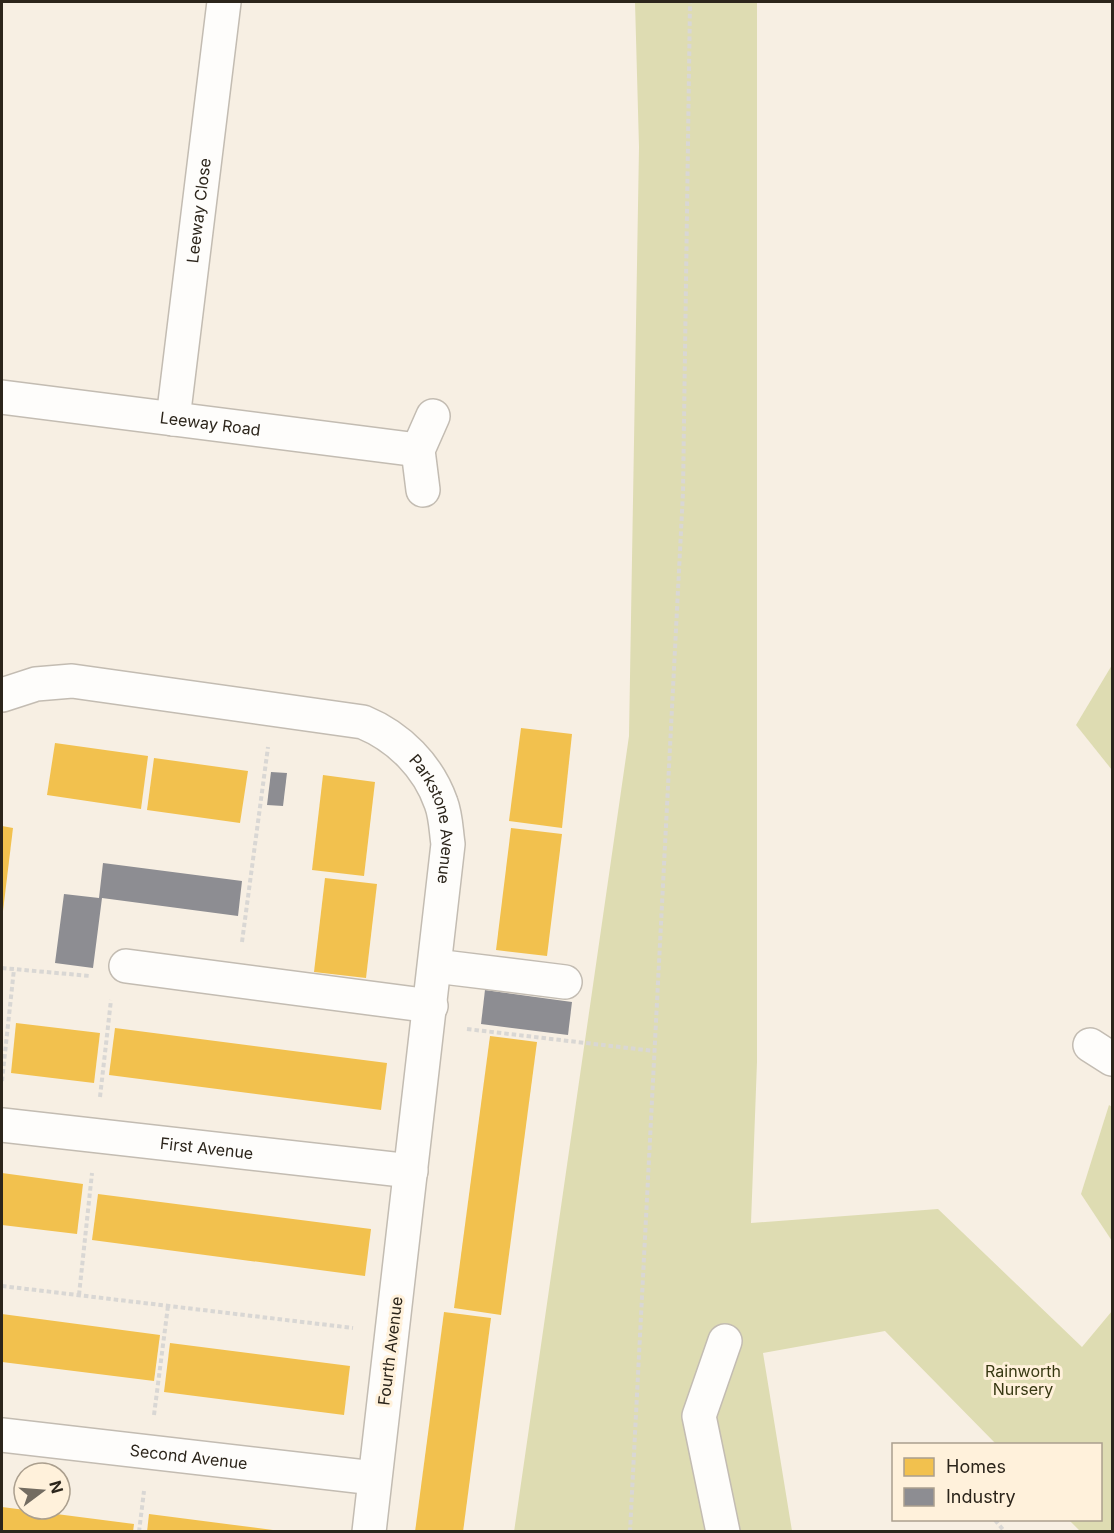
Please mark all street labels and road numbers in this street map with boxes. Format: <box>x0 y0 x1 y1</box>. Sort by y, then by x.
street label: Leeway Close <box>182 157 215 264</box>
street label: Leeway Road <box>159 407 262 440</box>
street label: Parkstone Avenue <box>405 750 458 885</box>
street label: First Avenue <box>159 1133 254 1163</box>
street label: Fourth Avenue <box>373 1295 407 1407</box>
street label: Second Avenue <box>129 1440 249 1473</box>

